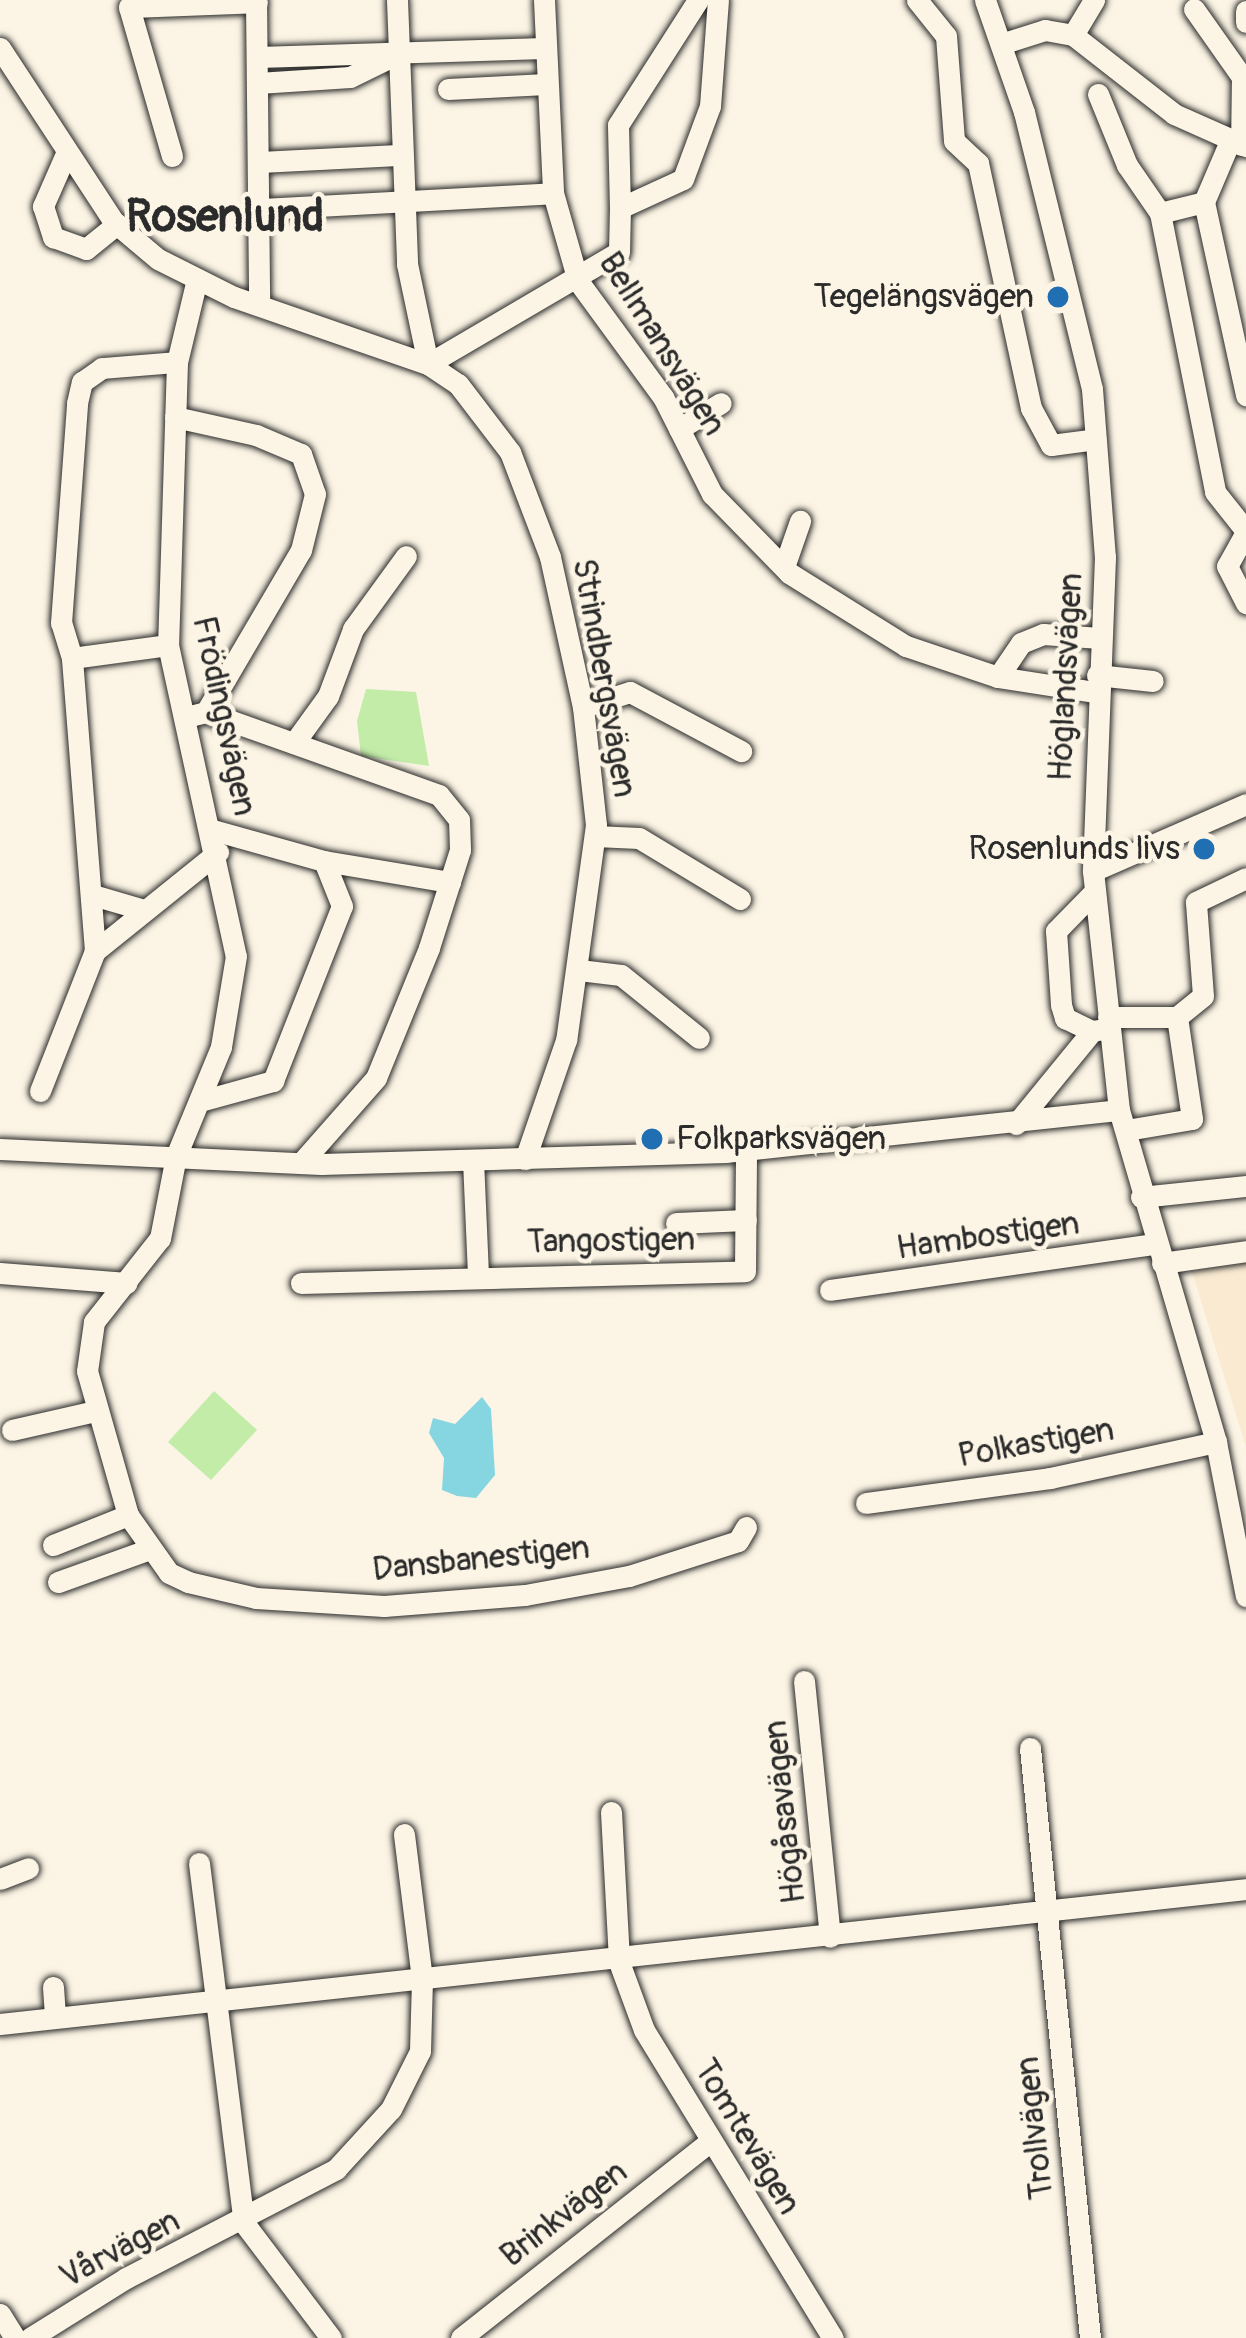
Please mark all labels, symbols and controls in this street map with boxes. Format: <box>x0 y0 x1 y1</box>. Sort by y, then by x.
district label: Rosenlund <box>126 191 324 245</box>
street label: Bellmansvägen <box>590 245 734 443</box>
place label: Tegelängsvägen <box>813 277 1034 317</box>
marker: Tegelängsvägen <box>1045 284 1071 310</box>
street label: Strindbergsvägen <box>564 556 644 800</box>
street label: Höglandsvägen <box>1041 572 1091 782</box>
street label: Frödingsvägen <box>184 613 264 819</box>
place label: Rosenlunds livs <box>969 829 1180 869</box>
marker: Rosenlunds livs <box>1191 836 1217 862</box>
place label: Folkparksvägen <box>676 1119 886 1159</box>
marker: Folkparksvägen <box>639 1126 665 1152</box>
street label: Hambostigen <box>894 1204 1082 1268</box>
street label: Tangostigen <box>526 1220 696 1262</box>
street label: Polkastigen <box>955 1410 1117 1476</box>
street label: Dansbanestigen <box>370 1528 592 1590</box>
street label: Högåsavägen <box>756 1718 814 1906</box>
street label: Tomtevägen <box>685 2052 809 2222</box>
street label: Trollvägen <box>1008 2055 1062 2201</box>
street label: Brinkvägen <box>493 2152 635 2276</box>
street label: Vårvägen <box>53 2201 187 2297</box>

